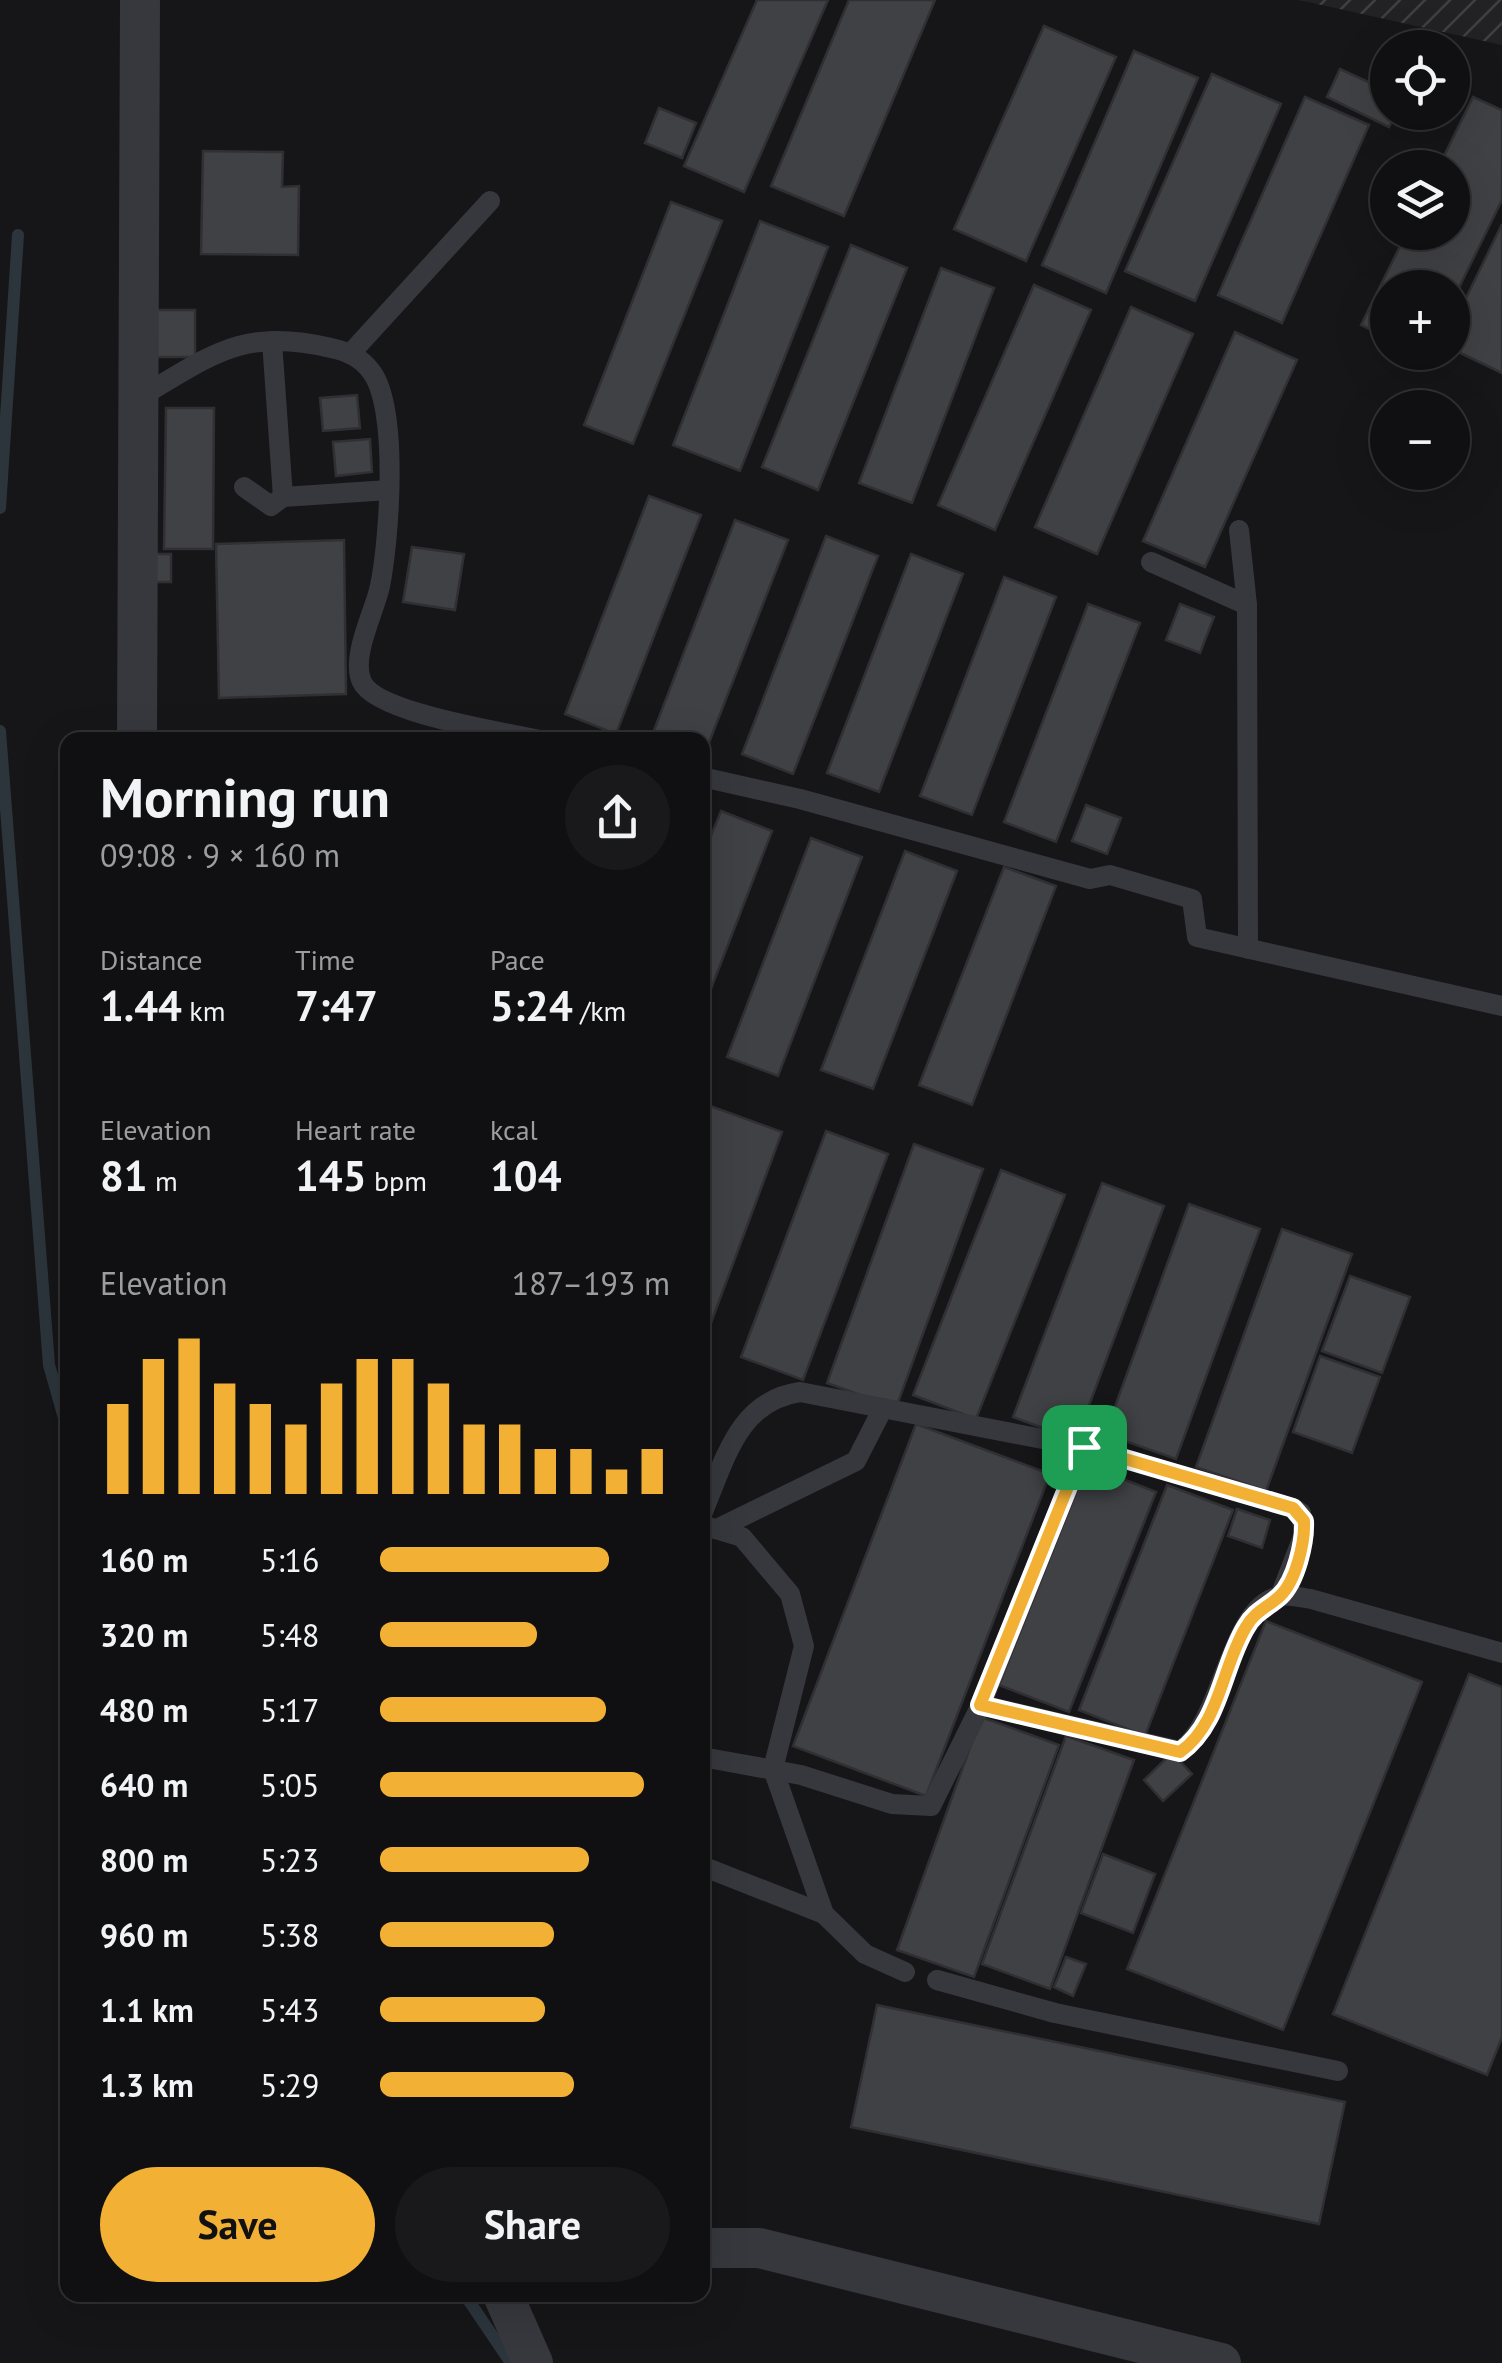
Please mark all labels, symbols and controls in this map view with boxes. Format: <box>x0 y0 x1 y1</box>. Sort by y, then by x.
map controls <box>1370 30 1470 490</box>
button: locate <box>1370 30 1470 130</box>
button: layers <box>1370 150 1470 250</box>
button: + <box>1370 270 1470 370</box>
button: − <box>1370 390 1470 490</box>
text: Morning run <box>100 761 390 832</box>
button: share <box>565 765 670 870</box>
text: 09:08 · 9 × 160 m <box>100 834 340 876</box>
text: Distance <box>100 941 203 978</box>
text: Time <box>295 941 355 978</box>
text: Pace <box>490 941 545 978</box>
text: 1.44 <box>100 978 182 1033</box>
text: 7:47 <box>295 978 378 1033</box>
text: 5:24 <box>490 978 573 1033</box>
text: km <box>182 992 225 1029</box>
text: /km <box>573 992 626 1029</box>
text: Elevation <box>100 1111 212 1148</box>
text: Heart rate <box>295 1111 416 1148</box>
text: kcal <box>490 1111 538 1148</box>
text: 81 <box>100 1148 148 1203</box>
text: 145 <box>295 1148 366 1203</box>
text: 104 <box>490 1148 561 1203</box>
text: m <box>148 1162 178 1199</box>
text: bpm <box>366 1162 427 1199</box>
text: Elevation <box>100 1262 227 1304</box>
text: 187–193 m <box>512 1262 670 1304</box>
pin <box>1042 1405 1127 1490</box>
icon: arrive <box>1057 1420 1112 1475</box>
text: 160 m <box>100 1539 188 1581</box>
text: 5:16 <box>260 1539 319 1581</box>
text: 320 m <box>100 1614 188 1656</box>
text: 5:48 <box>260 1614 319 1656</box>
text: 480 m <box>100 1689 188 1731</box>
text: 5:17 <box>260 1689 319 1731</box>
text: 640 m <box>100 1764 188 1806</box>
text: 5:05 <box>260 1764 319 1806</box>
text: 800 m <box>100 1839 188 1881</box>
text: 5:23 <box>260 1839 319 1881</box>
text: 960 m <box>100 1914 188 1956</box>
text: 5:38 <box>260 1914 319 1956</box>
text: 1.1 km <box>100 1989 194 2031</box>
text: 5:43 <box>260 1989 319 2031</box>
text: 1.3 km <box>100 2064 194 2106</box>
text: 5:29 <box>260 2064 319 2106</box>
button: Save <box>100 2167 375 2282</box>
button: Share <box>395 2167 670 2282</box>

